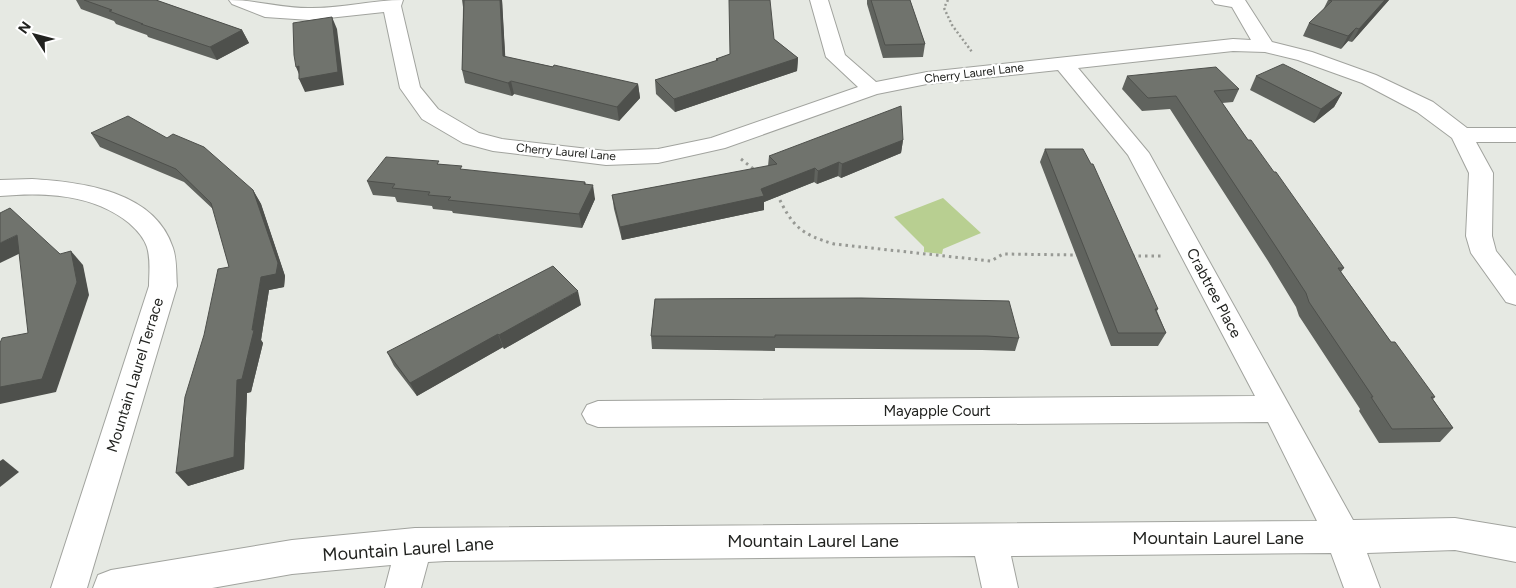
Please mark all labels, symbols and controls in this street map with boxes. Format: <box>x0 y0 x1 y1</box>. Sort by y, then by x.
north arrow <box>10 10 60 60</box>
text: N <box>15 18 35 37</box>
street label: Cherry Laurel Lane <box>923 60 1025 86</box>
street label: Cherry Laurel Lane <box>515 141 617 163</box>
street label: Crabtree Place <box>1183 245 1245 341</box>
street label: Mountain Laurel Terrace <box>103 296 167 454</box>
street label: Mayapple Court <box>883 402 991 420</box>
street label: Mountain Laurel Lane <box>1132 527 1304 549</box>
street label: Mountain Laurel Lane <box>727 530 899 552</box>
street label: Mountain Laurel Lane <box>322 532 495 566</box>

